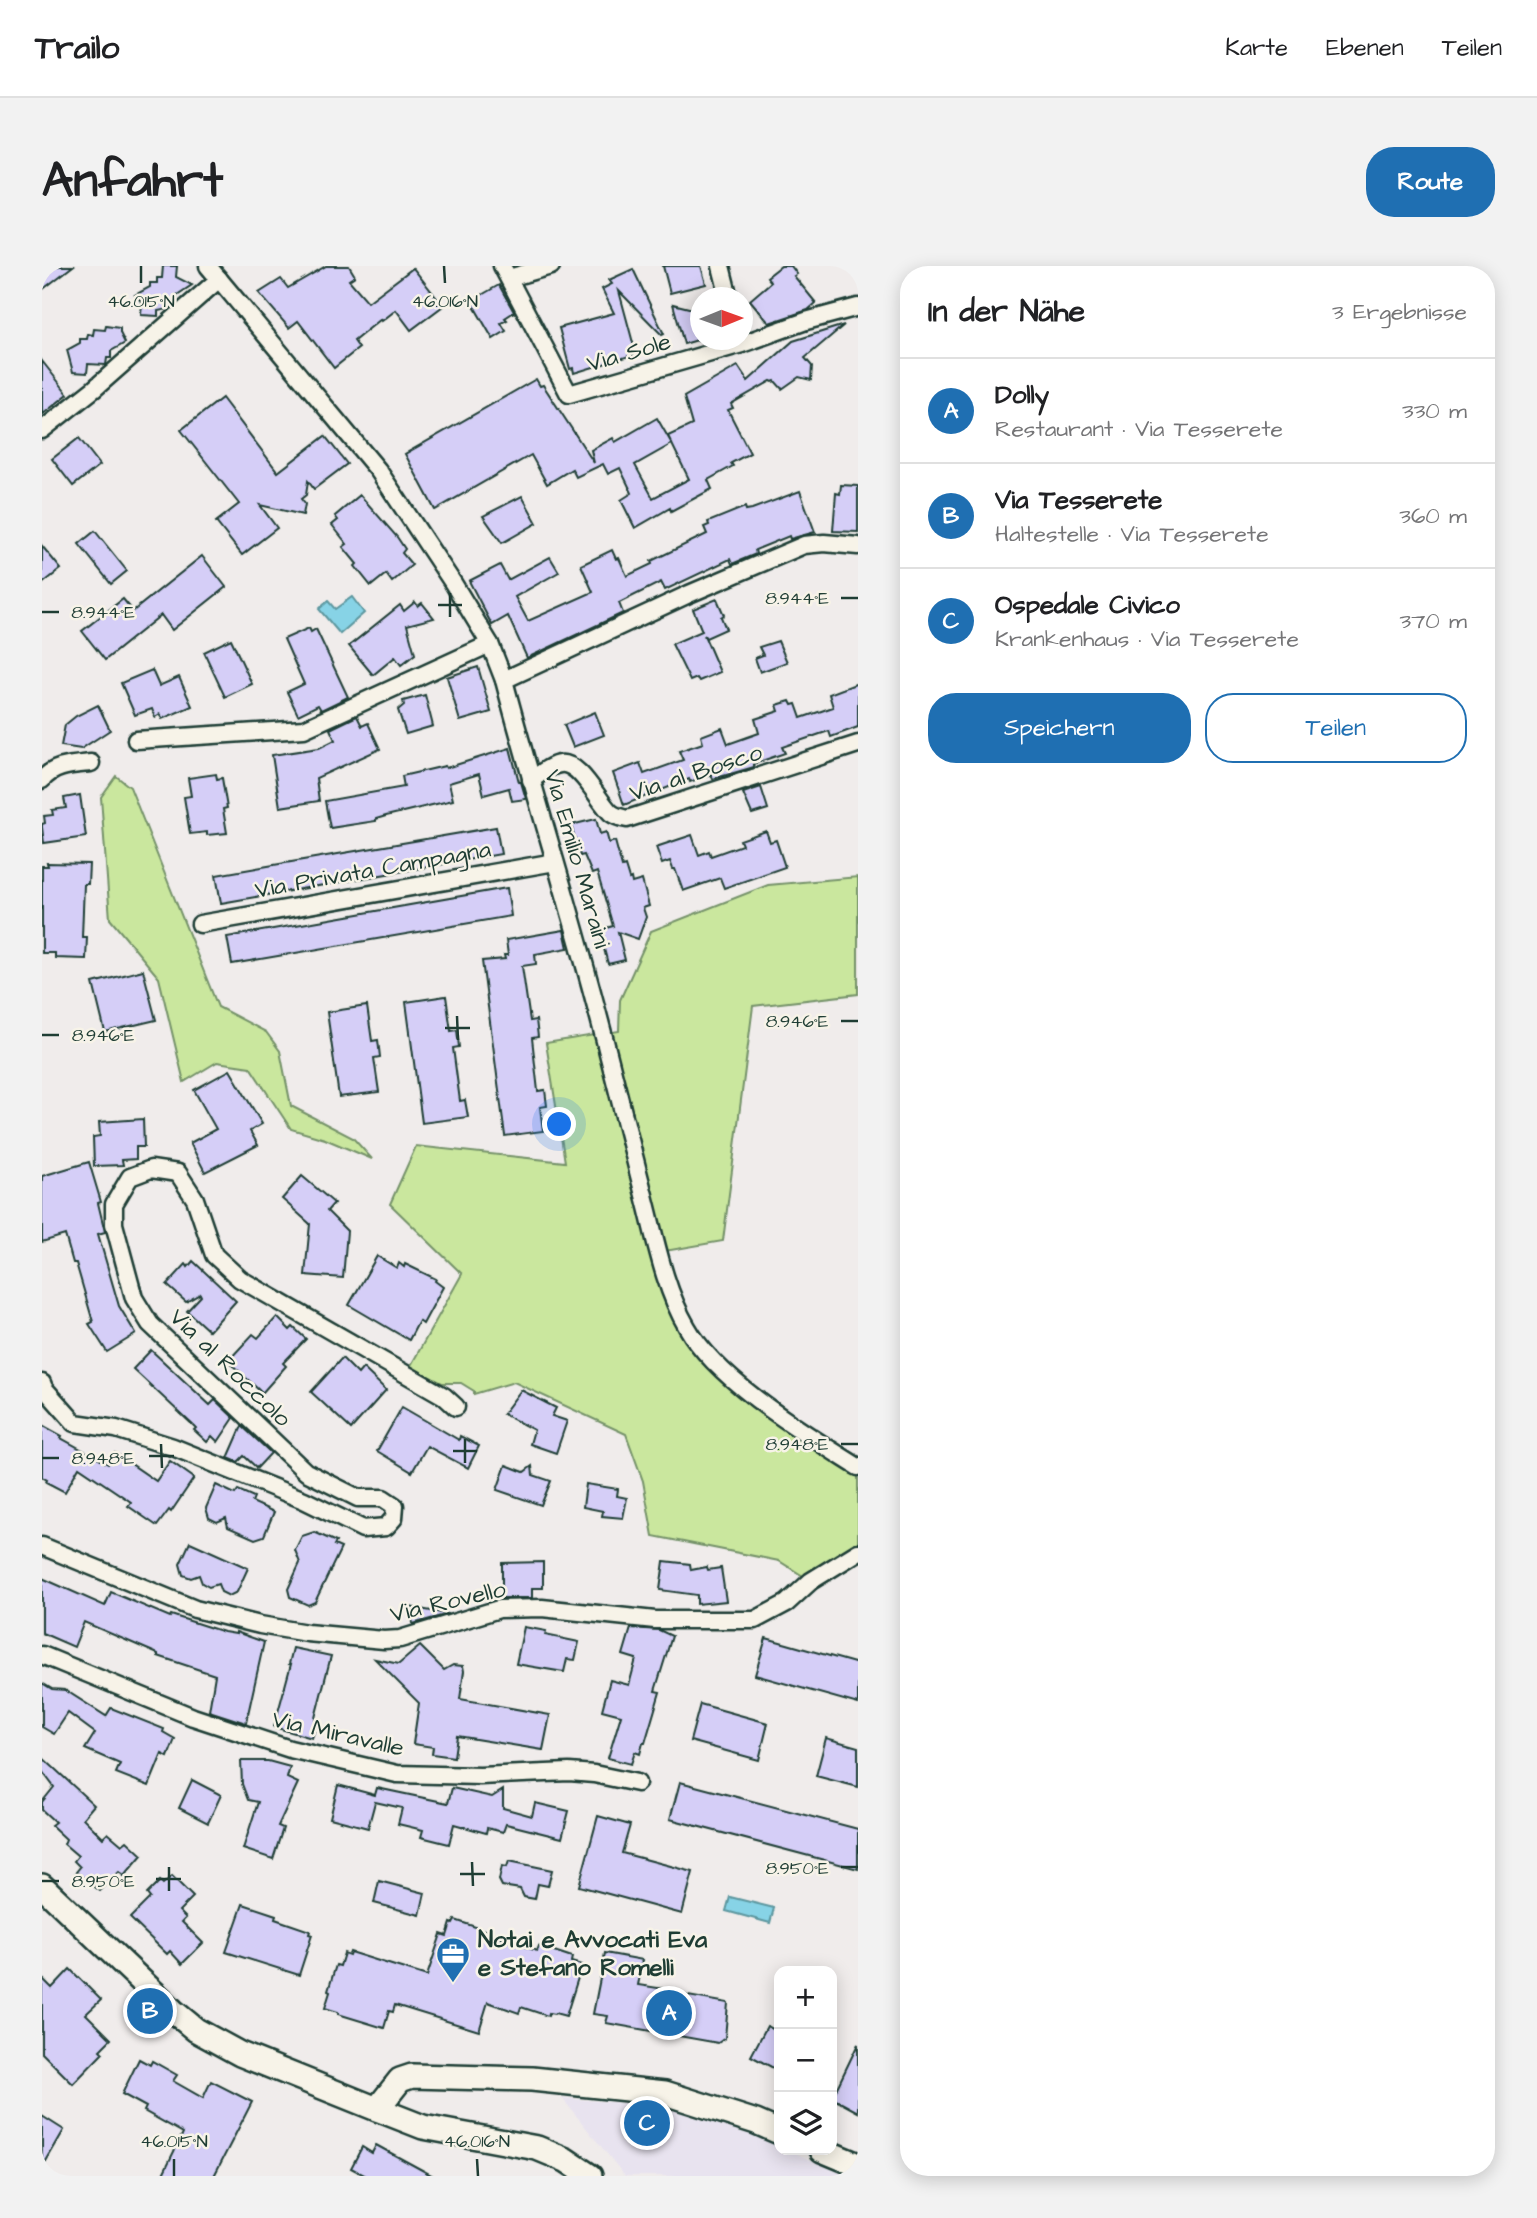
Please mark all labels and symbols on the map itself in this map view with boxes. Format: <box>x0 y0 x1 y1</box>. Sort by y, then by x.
north arrow <box>690 287 753 350</box>
text: 46.015°N <box>107 289 175 314</box>
text: 46.016°N <box>412 289 478 314</box>
street label: Via Sole <box>583 325 675 381</box>
text: 8.944°E <box>765 586 829 611</box>
text: 8.944°E <box>71 600 135 625</box>
street label: Via al Bosco <box>625 735 767 810</box>
street label: Via Emilio Maraini <box>535 766 619 953</box>
street label: Via Privata Campagna <box>252 833 494 908</box>
text: 8.946°E <box>766 1009 829 1034</box>
text: 8.946°E <box>72 1023 135 1048</box>
your location <box>542 1107 576 1141</box>
street label: Via al Roccolo <box>161 1301 299 1435</box>
text: 8.948°E <box>766 1432 829 1457</box>
text: 8.948°E <box>72 1446 135 1471</box>
street label: Via Rovello <box>387 1572 510 1632</box>
street label: Via Miravalle <box>269 1702 407 1766</box>
text: 8.950°E <box>765 1856 829 1881</box>
text: 8.950°E <box>71 1869 135 1894</box>
place label: Notai e Avvocati Eva e Stefano Romelli <box>478 1923 708 1985</box>
office icon: Notai e Avvocati Eva e Stefano Romelli <box>434 1935 472 1984</box>
pin: B <box>127 1985 173 2037</box>
pin: A <box>646 1987 692 2039</box>
pin: C <box>624 2097 670 2149</box>
text: 46.015°N <box>140 2129 208 2154</box>
text: 46.016°N <box>444 2129 510 2154</box>

